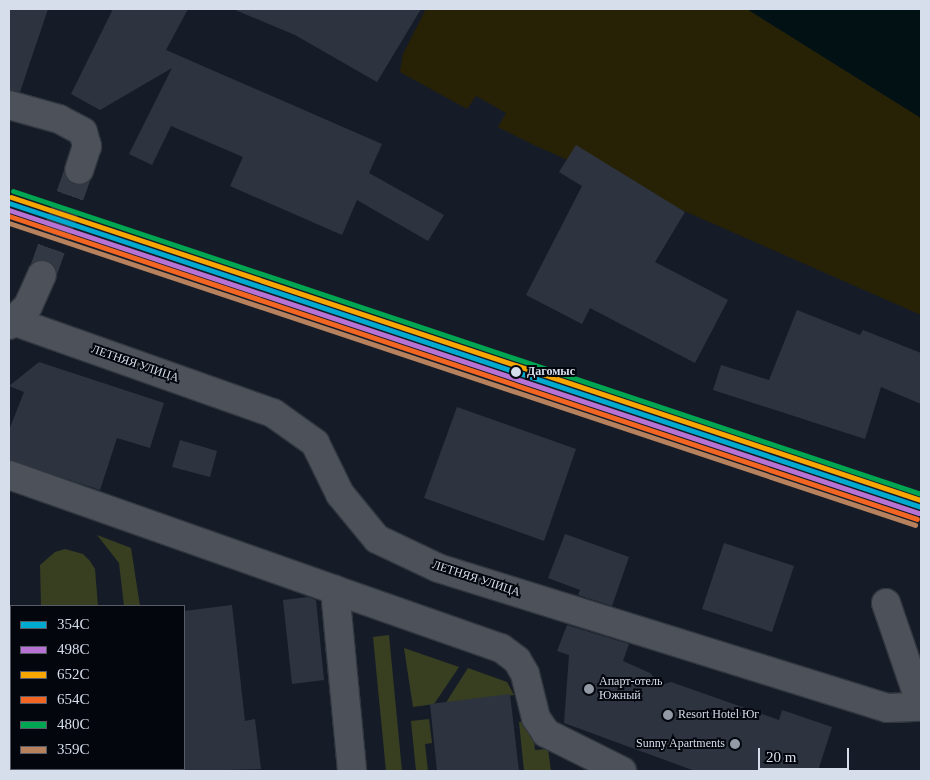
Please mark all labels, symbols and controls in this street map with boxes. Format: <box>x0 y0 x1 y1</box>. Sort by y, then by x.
street label: ЛЕТНЯЯ УЛИЦА <box>89 342 181 386</box>
marker: Дагомыс <box>509 365 523 379</box>
place label: Дагомыс <box>527 365 575 379</box>
street label: ЛЕТНЯЯ УЛИЦА <box>430 558 522 600</box>
legend <box>10 605 185 770</box>
text: 354С <box>57 616 90 632</box>
text: 498С <box>57 641 90 657</box>
text: 652С <box>57 666 90 682</box>
place label: Апарт-отель Южный <box>599 675 662 703</box>
marker: Апарт-отель Южный <box>583 683 595 695</box>
text: 654С <box>57 691 90 707</box>
place label: Resort Hotel Юг <box>678 708 759 722</box>
marker: Resort Hotel Юг <box>662 709 674 721</box>
text: 480С <box>57 716 90 732</box>
place label: Sunny Apartments <box>635 737 725 751</box>
marker: Sunny Apartments <box>729 738 741 750</box>
scale bar <box>760 738 851 770</box>
text: 359С <box>57 741 90 757</box>
text: 20 m <box>766 749 796 765</box>

